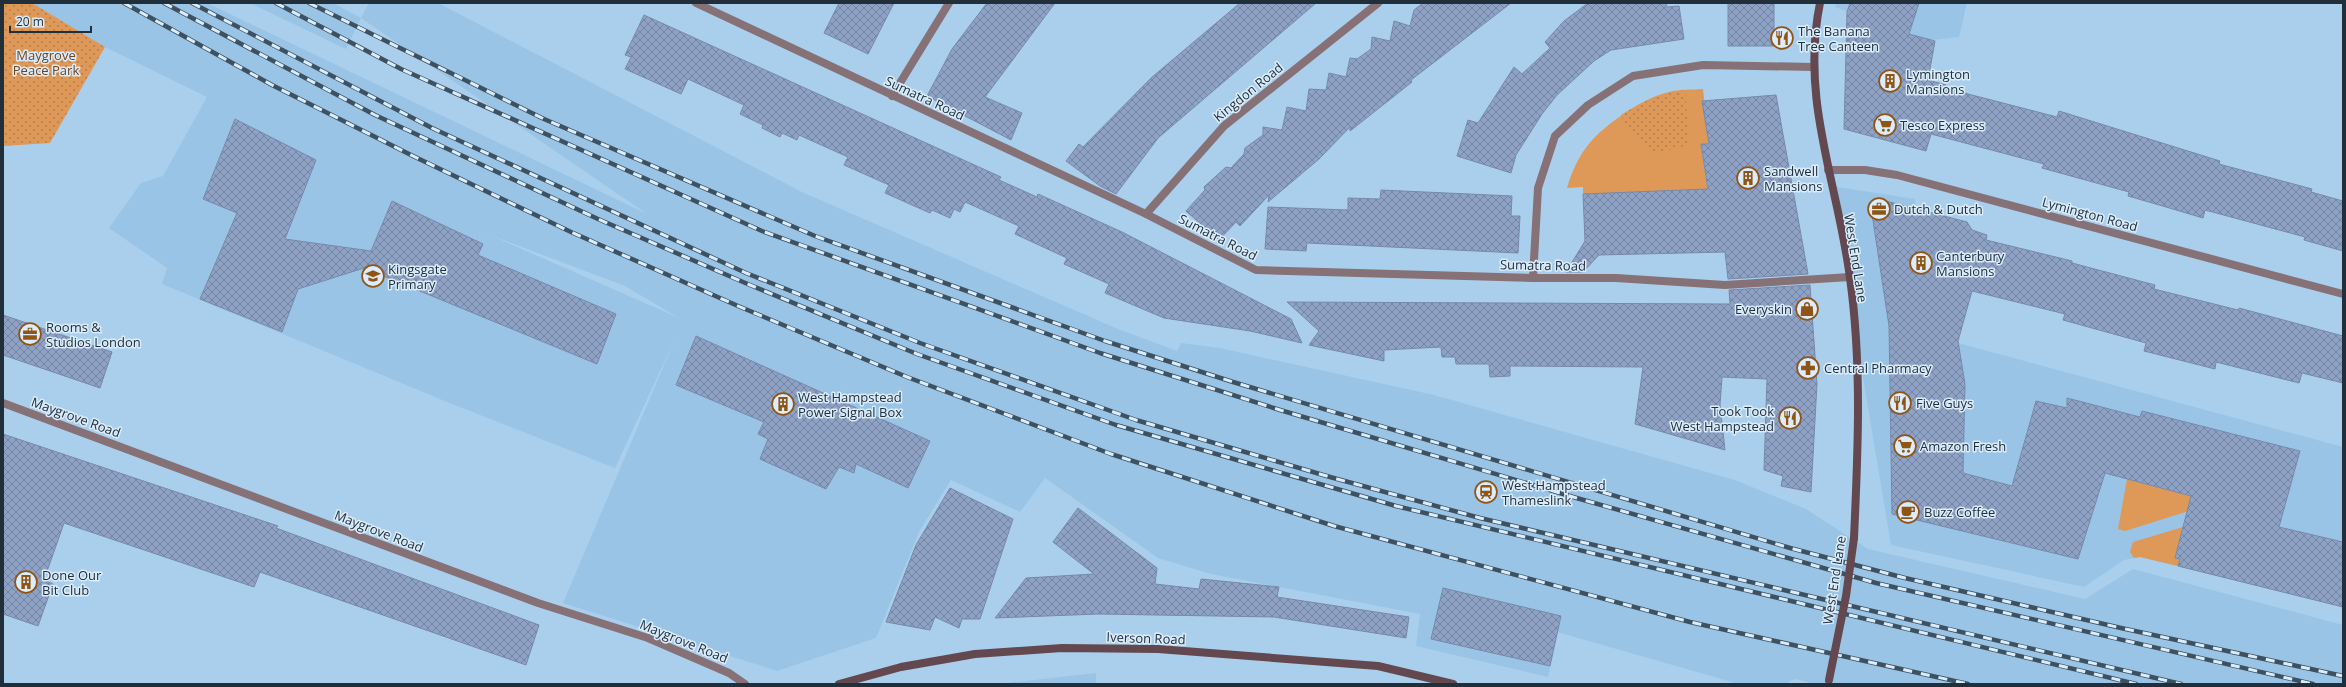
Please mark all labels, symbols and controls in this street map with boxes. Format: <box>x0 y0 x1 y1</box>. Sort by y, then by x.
scale bar <box>10 8 91 34</box>
text: 20 m <box>16 13 44 30</box>
place label: The Banana Tree Canteen <box>1798 22 1879 55</box>
restaurant icon: The Banana Tree Canteen <box>1769 25 1795 51</box>
park label: Maygrove Peace Park <box>13 46 79 79</box>
street label: Kingdon Road <box>1210 58 1286 126</box>
place label: Lymington Mansions <box>1906 65 1970 98</box>
building icon: Lymington Mansions <box>1877 68 1903 94</box>
street label: Sumatra Road <box>882 72 968 124</box>
supermarket icon: Tesco Express <box>1872 112 1898 138</box>
place label: Tesco Express <box>1900 116 1985 134</box>
place label: Sandwell Mansions <box>1764 162 1822 195</box>
building icon: Sandwell Mansions <box>1735 165 1761 191</box>
street label: Lymington Road <box>2040 193 2140 235</box>
office icon: Dutch & Dutch <box>1866 196 1892 222</box>
place label: Dutch & Dutch <box>1894 200 1983 218</box>
street label: Sumatra Road <box>1176 209 1260 265</box>
street label: West End Lane <box>1840 212 1872 304</box>
place label: Canterbury Mansions <box>1936 247 2005 280</box>
building icon: Canterbury Mansions <box>1908 250 1934 276</box>
street label: Sumatra Road <box>1500 255 1586 275</box>
place label: Kingsgate Primary <box>388 260 447 293</box>
school or university icon: Kingsgate Primary <box>360 263 386 289</box>
shop icon: Everyskin <box>1794 296 1820 322</box>
place label: Everyskin <box>1735 300 1792 318</box>
place label: Rooms & Studios London <box>46 318 141 351</box>
office icon: Rooms & Studios London <box>17 321 43 347</box>
pharmacy icon: Central Pharmacy <box>1795 355 1821 381</box>
place label: Central Pharmacy <box>1824 359 1932 377</box>
place label: West Hampstead Power Signal Box <box>798 388 902 421</box>
restaurant icon: Five Guys <box>1887 390 1913 416</box>
building icon: West Hampstead Power Signal Box <box>770 391 796 417</box>
street label: Maygrove Road <box>29 392 123 442</box>
place label: Five Guys <box>1916 394 1973 412</box>
place label: Took Took West Hampstead <box>1670 402 1774 435</box>
restaurant icon: Took Took West Hampstead <box>1777 405 1803 431</box>
supermarket icon: Amazon Fresh <box>1892 433 1918 459</box>
place label: Amazon Fresh <box>1920 437 2006 455</box>
place label: West Hampstead Thameslink <box>1502 476 1606 509</box>
station icon: West Hampstead Thameslink <box>1473 479 1499 505</box>
cafe icon: Buzz Coffee <box>1895 499 1921 525</box>
place label: Buzz Coffee <box>1924 503 1995 521</box>
street label: Maygrove Road <box>332 506 426 556</box>
street label: West End Lane <box>1818 534 1850 626</box>
place label: Done Our Bit Club <box>42 566 102 599</box>
building icon: Done Our Bit Club <box>13 569 39 595</box>
street label: Maygrove Road <box>637 615 731 667</box>
street label: Iverson Road <box>1106 628 1186 648</box>

